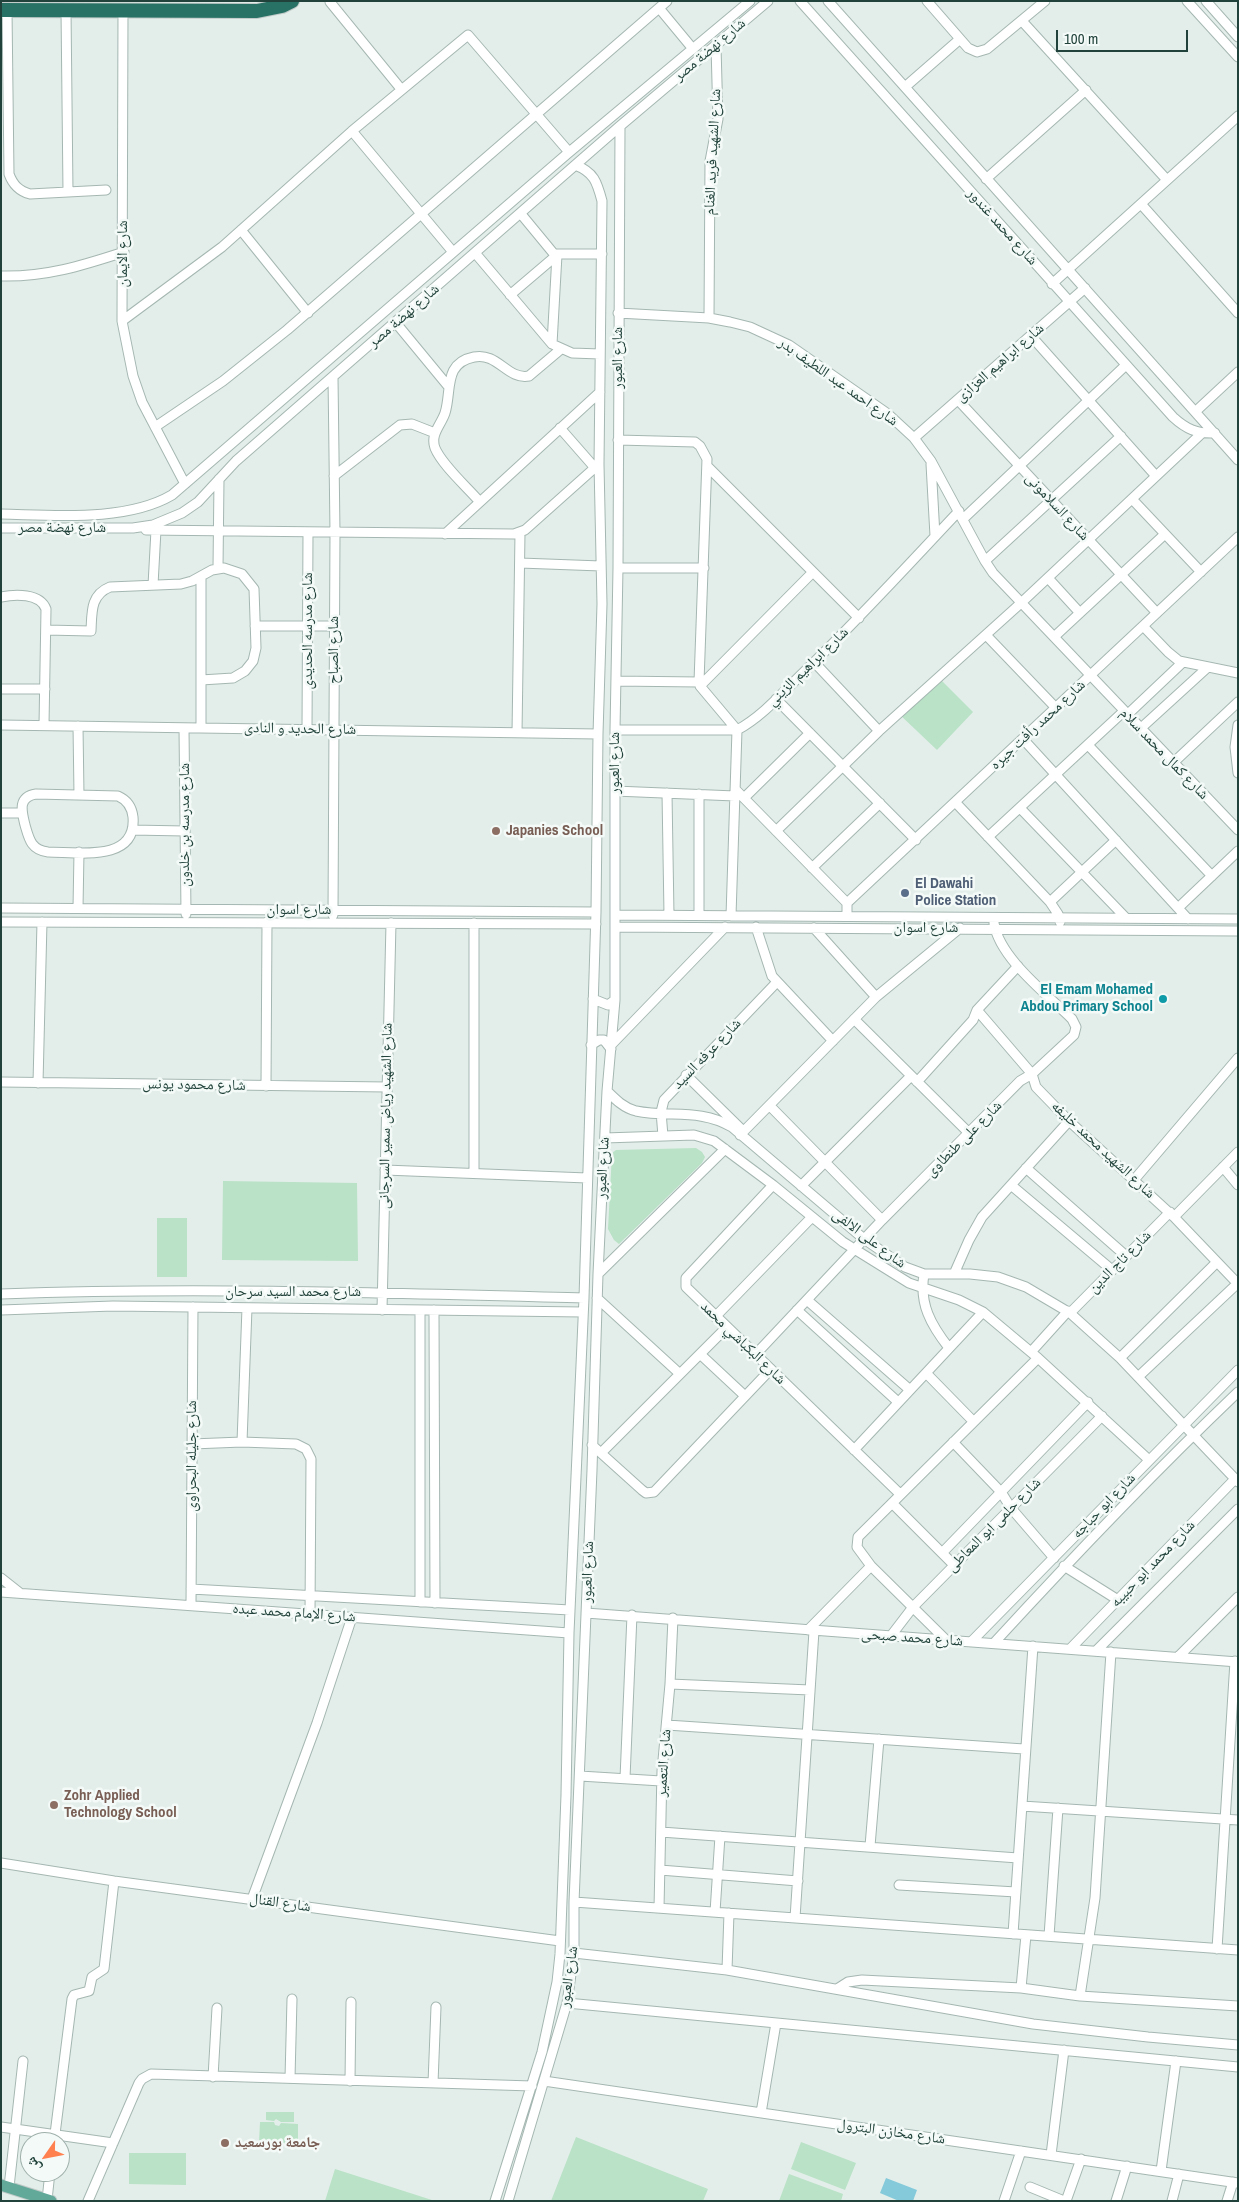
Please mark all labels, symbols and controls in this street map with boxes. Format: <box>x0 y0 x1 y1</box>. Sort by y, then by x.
street label: شارع نهضة مصر <box>670 15 750 85</box>
scale bar <box>1059 20 1192 52</box>
text: 100 m <box>1064 28 1098 49</box>
street label: شارع الشهيد فريد الغنام <box>701 88 725 216</box>
street label: شارع محمد غندور <box>963 185 1041 269</box>
street label: شارع الايمان <box>114 220 132 288</box>
street label: شارع نهضة مصر <box>365 280 443 352</box>
street label: شارع ابراهيم العزازى <box>952 320 1048 406</box>
street label: شارع العبور <box>609 327 627 389</box>
street label: شارع احمد عبد اللطيف بدر <box>775 334 901 430</box>
street label: شارع السلامونى <box>1021 469 1093 545</box>
street label: شارع نهضة مصر <box>18 519 106 537</box>
street label: شارع مدرسه الحديدى <box>299 572 317 690</box>
street label: شارع الصباح <box>325 616 343 684</box>
street label: شارع ابراهيم الزيني <box>764 624 852 710</box>
street label: شارع محمد رأفت جيره <box>987 676 1089 774</box>
street label: شارع كمال محمد سلام <box>1116 704 1212 804</box>
street label: شارع الحديد و النادى <box>244 719 356 739</box>
street label: شارع العبور <box>606 732 624 794</box>
street label: شارع مدرسه بن خلدون <box>176 763 194 887</box>
place label: Japanies School <box>506 822 603 840</box>
marker: Japanies School <box>490 825 502 837</box>
place label: El Dawahi Police Station <box>915 875 996 910</box>
marker: El Dawahi Police Station <box>899 887 911 899</box>
street label: شارع اسوان <box>267 901 331 919</box>
street label: شارع اسوان <box>894 919 958 937</box>
place label: El Emam Mohamed Abdou Primary School <box>1020 981 1153 1016</box>
marker: El Emam Mohamed Abdou Primary School <box>1157 993 1169 1005</box>
street label: شارع عرفه السيد <box>669 1015 745 1093</box>
street label: شارع الشهيد رياض سمير السرجانى <box>375 1023 397 1209</box>
street label: شارع محمود يونس <box>142 1075 246 1095</box>
street label: شارع على طنطاوى <box>922 1097 1006 1181</box>
street label: شارع الشهيد محمد خليفه <box>1047 1097 1159 1203</box>
street label: شارع العبور <box>592 1137 614 1199</box>
street label: شارع على الالفى <box>829 1205 909 1273</box>
street label: شارع تاج الدين <box>1085 1227 1155 1297</box>
street label: شارع محمد السيد سرحان <box>225 1283 361 1301</box>
street label: شارع البكباشي محمد <box>697 1298 789 1388</box>
street label: شارع جليله البحراوى <box>183 1400 201 1512</box>
street label: شارع ابو حباجه <box>1068 1469 1140 1543</box>
street label: شارع حلمى ابو المعاطى <box>943 1474 1045 1576</box>
street label: شارع محمد ابو حبيبه <box>1107 1517 1199 1611</box>
street label: شارع العبور <box>578 1541 598 1603</box>
street label: شارع الإمام محمد عبده <box>232 1600 356 1626</box>
street label: شارع محمد صبحى <box>861 1625 963 1651</box>
street label: شارع التعمير <box>653 1728 675 1798</box>
place label: Zohr Applied Technology School <box>64 1787 177 1822</box>
marker: Zohr Applied Technology School <box>48 1799 60 1811</box>
street label: شارع القنال <box>248 1890 312 1916</box>
street label: شارع العبور <box>556 1945 582 2009</box>
street label: شارع مخازن البترول <box>836 2115 946 2149</box>
north arrow <box>20 2132 70 2182</box>
place label: جامعة بورسعيد <box>235 2134 320 2152</box>
marker: جامعة بورسعيد <box>219 2137 231 2149</box>
text: ش <box>22 2153 45 2176</box>

